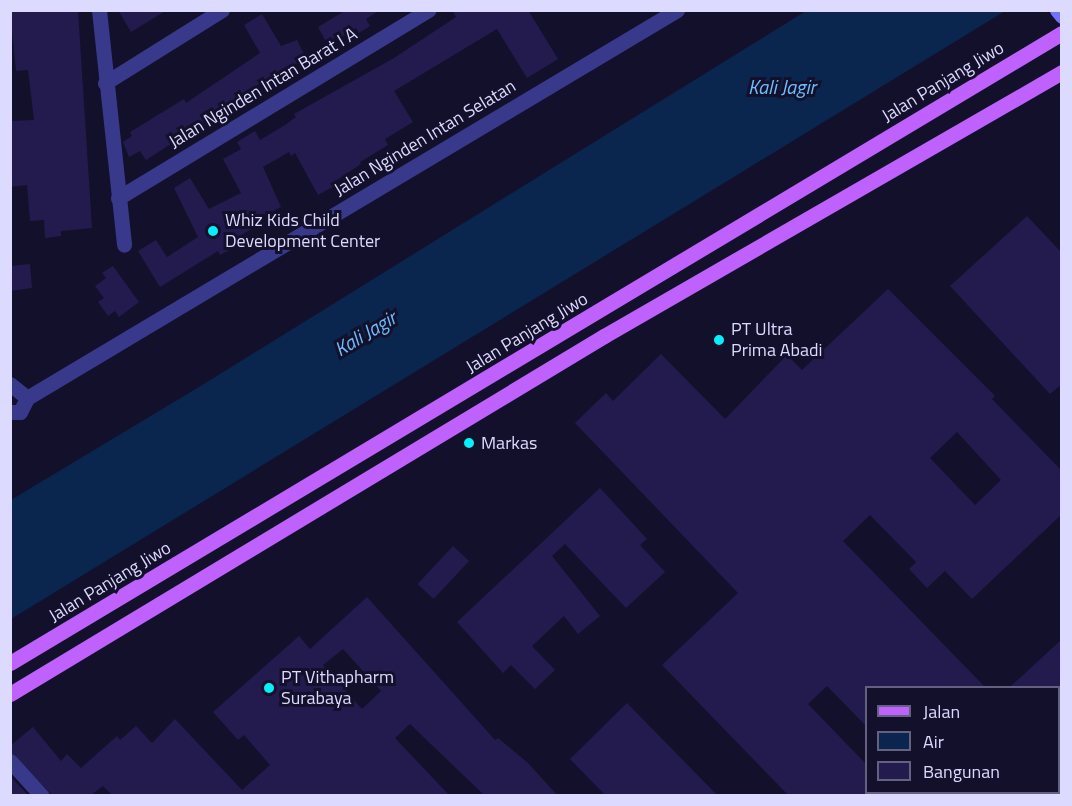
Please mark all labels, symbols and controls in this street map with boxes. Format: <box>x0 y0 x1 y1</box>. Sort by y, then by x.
street label: Jalan Nginden Intan Barat I A <box>165 23 361 153</box>
street label: Jalan Panjang Jiwo <box>878 37 1008 127</box>
water label: Kali Jagir <box>748 74 816 98</box>
street label: Jalan Nginden Intan Selatan <box>330 75 520 201</box>
place label: Whiz Kids Child Development Center <box>225 210 380 252</box>
marker: Whiz Kids Child Development Center <box>206 224 220 238</box>
street label: Jalan Panjang Jiwo <box>462 288 592 378</box>
water label: Kali Jagir <box>330 305 400 361</box>
place label: PT Ultra Prima Abadi <box>731 319 823 362</box>
marker: PT Ultra Prima Abadi <box>712 333 726 347</box>
place label: Markas <box>481 432 537 454</box>
marker: Markas <box>462 436 476 450</box>
street label: Jalan Panjang Jiwo <box>45 537 175 627</box>
place label: PT Vithapharm Surabaya <box>281 667 394 710</box>
marker: PT Vithapharm Surabaya <box>262 681 276 695</box>
legend <box>865 686 1060 794</box>
text: Jalan <box>923 698 960 725</box>
text: Air <box>923 728 944 755</box>
text: Bangunan <box>923 758 1000 785</box>

